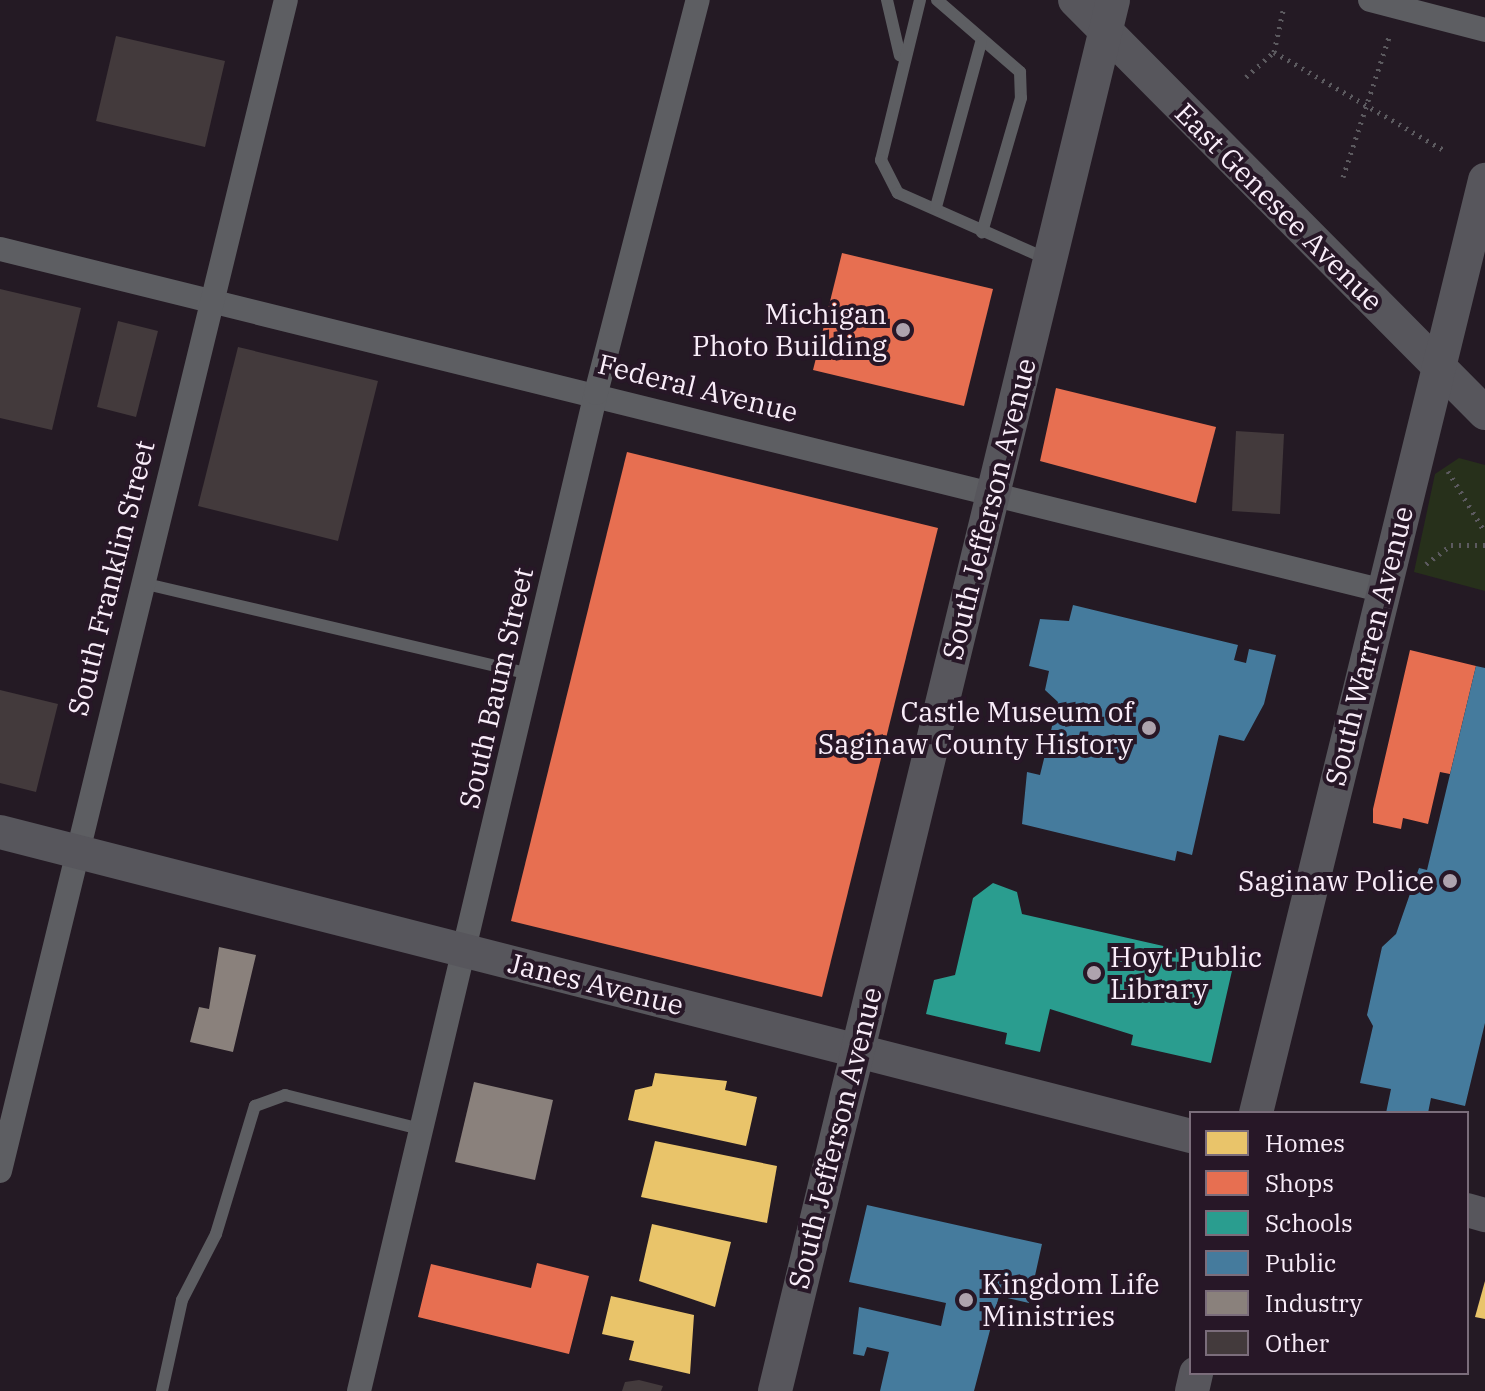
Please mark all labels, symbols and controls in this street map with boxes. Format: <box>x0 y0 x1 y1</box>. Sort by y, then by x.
street label: East Genesee Avenue <box>1168 96 1390 318</box>
place label: Michigan Photo Building <box>692 297 887 363</box>
marker: Michigan Photo Building <box>894 321 912 339</box>
street label: Federal Avenue <box>595 347 801 429</box>
street label: South Jefferson Avenue <box>935 355 1043 663</box>
street label: South Franklin Street <box>61 437 161 719</box>
street label: South Warren Avenue <box>1318 503 1420 789</box>
street label: South Baum Street <box>452 564 540 812</box>
place label: Castle Museum of Saginaw County History <box>818 695 1133 761</box>
marker: Castle Museum of Saginaw County History <box>1140 719 1158 737</box>
place label: Saginaw Police <box>1238 864 1434 898</box>
marker: Saginaw Police <box>1441 872 1459 890</box>
place label: Hoyt Public Library <box>1110 940 1262 1006</box>
street label: Janes Avenue <box>505 946 687 1022</box>
marker: Hoyt Public Library <box>1085 964 1103 982</box>
street label: South Jefferson Avenue <box>781 984 889 1292</box>
legend <box>1189 1111 1469 1375</box>
text: Homes <box>1265 1127 1345 1159</box>
text: Shops <box>1265 1167 1334 1199</box>
text: Schools <box>1265 1207 1353 1239</box>
text: Public <box>1265 1247 1336 1279</box>
place label: Kingdom Life Ministries <box>982 1267 1159 1333</box>
text: Industry <box>1265 1287 1362 1319</box>
marker: Kingdom Life Ministries <box>957 1291 975 1309</box>
text: Other <box>1265 1327 1329 1359</box>

